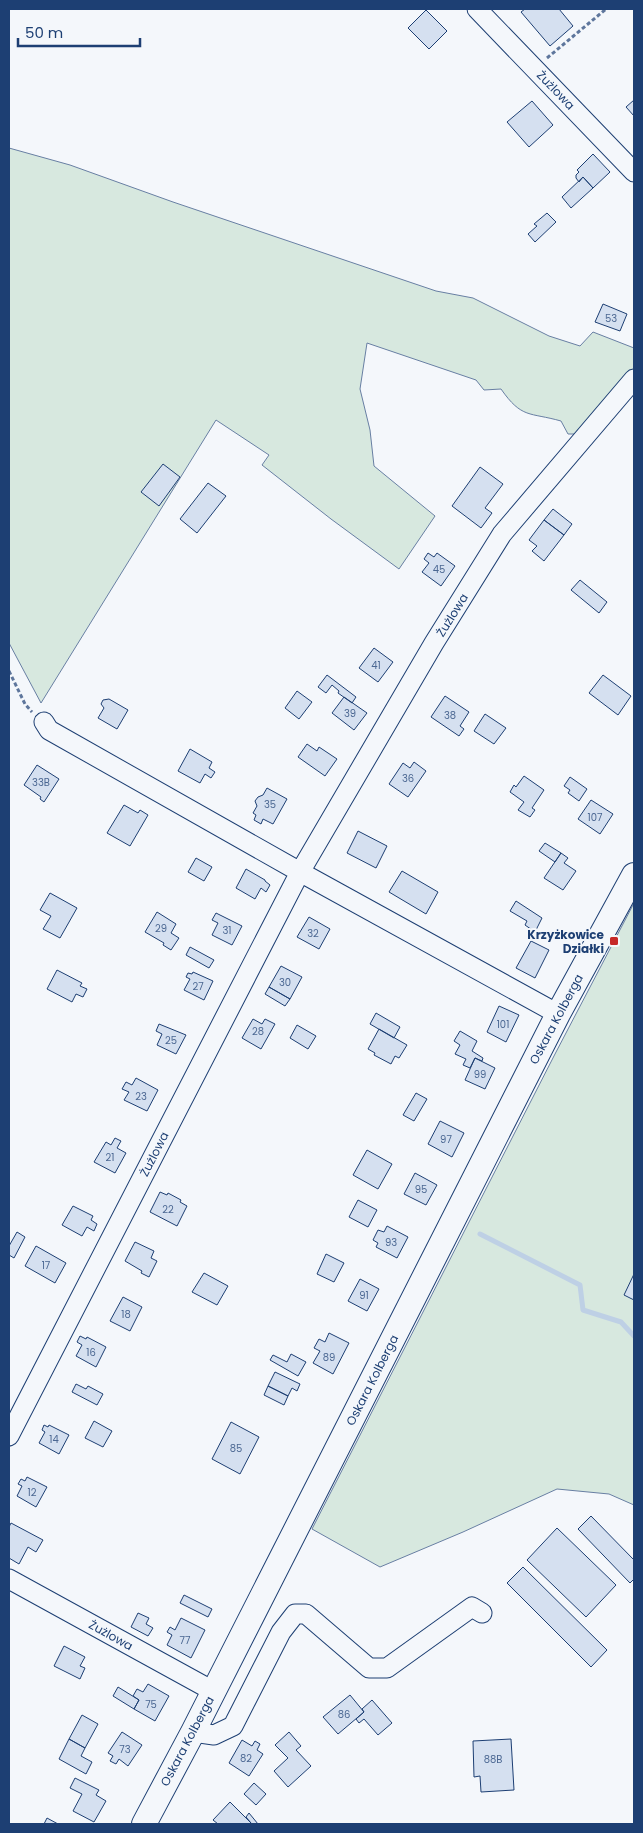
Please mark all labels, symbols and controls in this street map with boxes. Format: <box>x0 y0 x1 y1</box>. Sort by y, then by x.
scale bar <box>18 15 140 47</box>
text: 50 m <box>25 22 63 43</box>
street label: Żużlowa <box>533 67 579 113</box>
house number: 53 <box>605 311 617 326</box>
house number: 45 <box>433 562 445 577</box>
street label: Żużlowa <box>432 590 472 640</box>
house number: 41 <box>371 658 381 673</box>
house number: 39 <box>344 706 356 721</box>
house number: 38 <box>444 708 456 723</box>
house number: 36 <box>402 771 414 786</box>
house number: 33B <box>32 775 50 790</box>
house number: 35 <box>264 797 276 812</box>
house number: 107 <box>588 810 603 825</box>
house number: 29 <box>155 921 167 936</box>
house number: 31 <box>222 923 232 938</box>
house number: 32 <box>307 926 319 941</box>
place label: Krzyżkowice Działki <box>527 926 605 957</box>
marker: Krzyżkowice Działki <box>608 935 620 947</box>
street label: Oskara Kolberga <box>525 971 587 1067</box>
house number: 30 <box>279 975 291 990</box>
house number: 27 <box>192 979 204 994</box>
house number: 101 <box>497 1017 509 1032</box>
house number: 28 <box>252 1024 264 1039</box>
house number: 25 <box>165 1033 177 1048</box>
house number: 99 <box>474 1067 486 1082</box>
house number: 23 <box>135 1089 147 1104</box>
street label: Żużlowa <box>135 1129 173 1179</box>
house number: 97 <box>440 1132 452 1147</box>
house number: 21 <box>106 1150 114 1165</box>
house number: 95 <box>415 1182 427 1197</box>
house number: 22 <box>162 1202 174 1217</box>
house number: 93 <box>385 1235 397 1250</box>
house number: 17 <box>42 1258 51 1273</box>
house number: 91 <box>359 1288 369 1303</box>
house number: 18 <box>121 1307 131 1322</box>
street label: Oskara Kolberga <box>342 1332 402 1428</box>
house number: 16 <box>86 1345 96 1360</box>
house number: 89 <box>323 1350 335 1365</box>
house number: 14 <box>49 1432 59 1447</box>
house number: 85 <box>230 1441 242 1456</box>
house number: 12 <box>28 1485 37 1500</box>
street label: Żużlowa <box>86 1616 136 1654</box>
house number: 77 <box>180 1633 191 1648</box>
street label: Oskara Kolberga <box>156 1693 218 1789</box>
house number: 75 <box>145 1697 157 1712</box>
house number: 86 <box>338 1707 350 1722</box>
house number: 73 <box>119 1742 131 1757</box>
house number: 82 <box>240 1751 252 1766</box>
house number: 88B <box>484 1752 502 1767</box>

